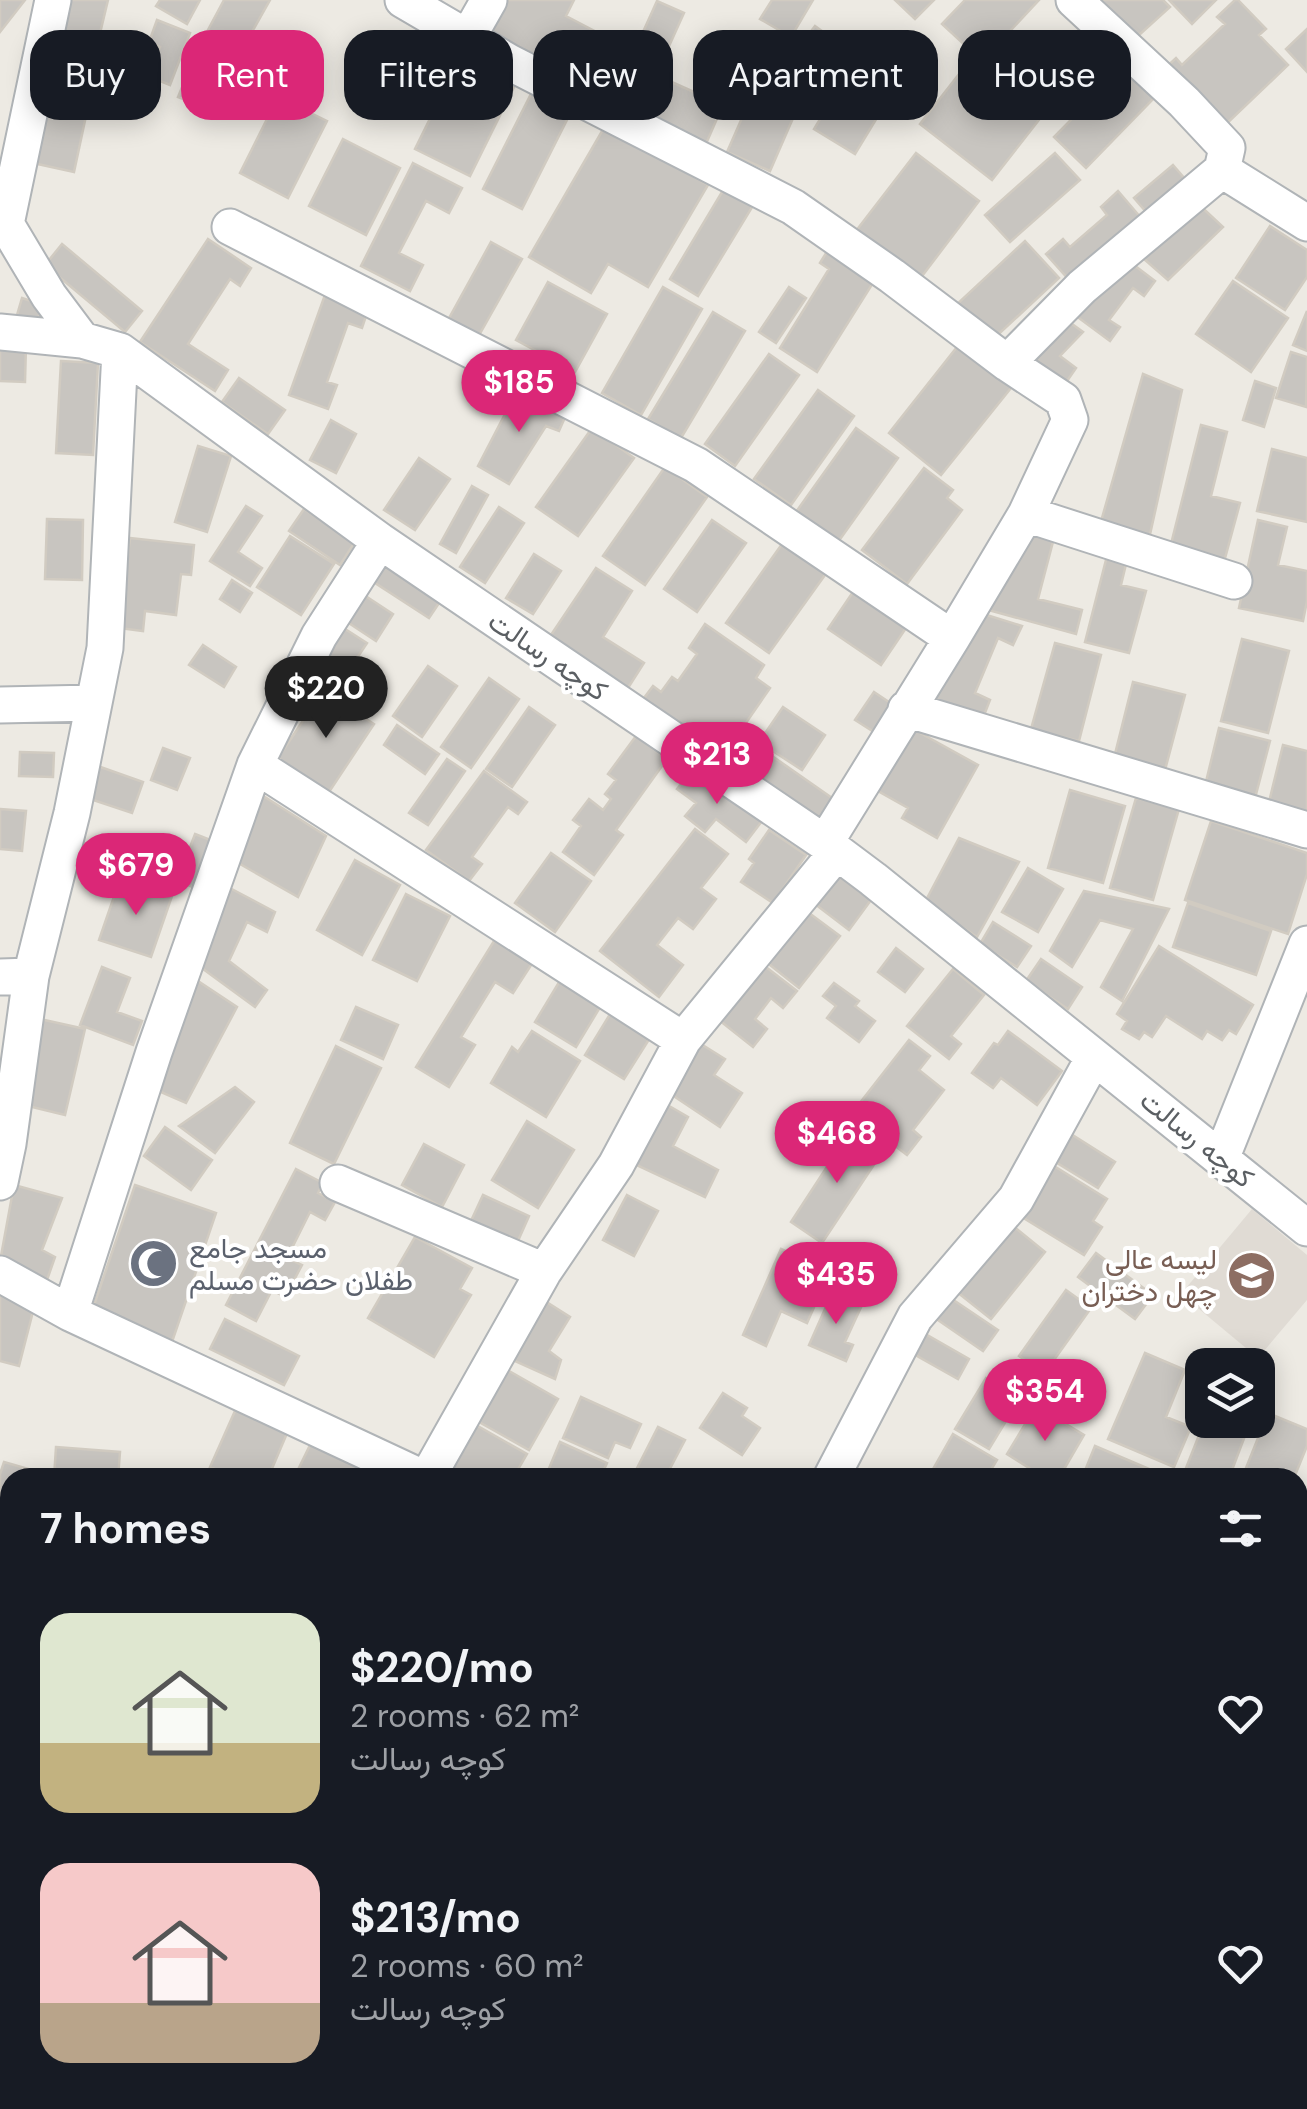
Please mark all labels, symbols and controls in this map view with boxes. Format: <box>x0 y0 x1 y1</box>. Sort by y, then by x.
chip: Buy <box>30 30 161 120</box>
chip: Rent <box>181 30 324 120</box>
chip: Filters <box>344 30 513 120</box>
chip: New <box>533 30 673 120</box>
chip: Apartment <box>693 30 938 120</box>
chip: House <box>958 30 1131 120</box>
pin: $185 <box>460 350 578 435</box>
text: $185 <box>483 361 555 403</box>
street label: کوچه رسالت <box>481 602 615 710</box>
pin: $220 <box>267 656 385 741</box>
text: $220 <box>287 667 365 709</box>
pin: $213 <box>658 722 776 807</box>
text: $213 <box>683 733 751 775</box>
pin: $679 <box>77 833 195 918</box>
text: $679 <box>98 844 174 886</box>
street label: کوچه رسالت <box>1132 1082 1262 1196</box>
pin: $468 <box>778 1101 896 1186</box>
text: $468 <box>797 1112 877 1154</box>
place label: مسجد جامع طفلان حضرت مسلم <box>189 1230 413 1299</box>
mosque icon: مسجد جامع طفلان حضرت مسلم <box>128 1238 180 1290</box>
place label: لیسه عالی چهل دختران <box>1082 1241 1217 1310</box>
pin: $435 <box>777 1242 895 1327</box>
school or university icon: لیسه عالی چهل دختران <box>1226 1249 1278 1301</box>
text: $435 <box>796 1253 876 1295</box>
map controls <box>1185 1348 1275 1438</box>
button: layers <box>1185 1348 1275 1438</box>
pin: $354 <box>986 1359 1104 1444</box>
text: $354 <box>1005 1370 1085 1412</box>
text: 7 homes <box>40 1501 211 1556</box>
icon: filters <box>1213 1501 1268 1556</box>
text: $220/mo <box>350 1640 534 1695</box>
icon: home <box>120 1653 240 1773</box>
icon: heart <box>1213 1686 1268 1741</box>
text: 2 rooms · 62 m² <box>350 1695 579 1737</box>
text: کوچه رسالت <box>350 1738 506 1780</box>
text: $213/mo <box>350 1890 521 1945</box>
icon: home <box>120 1903 240 2023</box>
icon: heart <box>1213 1936 1268 1991</box>
text: 2 rooms · 60 m² <box>350 1945 584 1987</box>
text: کوچه رسالت <box>350 1988 506 2030</box>

